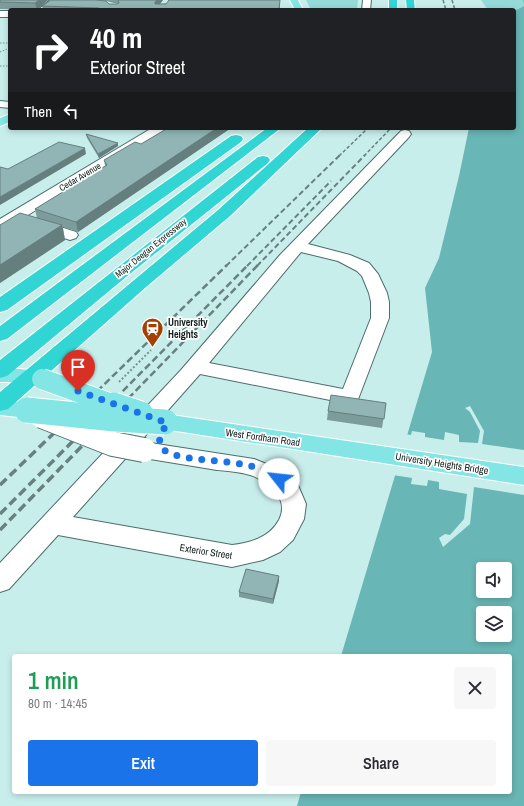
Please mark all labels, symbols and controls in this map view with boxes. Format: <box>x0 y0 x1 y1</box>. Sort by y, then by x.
text: 40 m <box>90 19 142 57</box>
icon: right <box>24 24 76 76</box>
text: Exterior Street <box>90 55 185 80</box>
icon: left <box>60 100 82 122</box>
text: Then <box>24 101 52 122</box>
street label: Cedar Avenue <box>57 160 103 194</box>
street label: Major Deegan Expressway <box>113 215 189 280</box>
station icon: University Heights <box>140 315 166 348</box>
place label: University Heights <box>168 316 208 341</box>
pin <box>61 350 95 391</box>
icon: arrive <box>67 356 89 378</box>
street label: West Fordham Road <box>225 426 301 449</box>
street label: University Heights Bridge <box>395 450 490 477</box>
position arrow <box>258 458 300 500</box>
street label: Exterior Street <box>179 541 234 562</box>
map controls <box>476 562 512 642</box>
button: sound <box>476 562 512 598</box>
button: layers <box>476 606 512 642</box>
text: 1 min <box>28 664 79 696</box>
button: close <box>454 667 496 709</box>
text: 80 m · 14:45 <box>28 695 87 712</box>
button: Exit <box>28 740 258 786</box>
button: Share <box>266 740 496 786</box>

